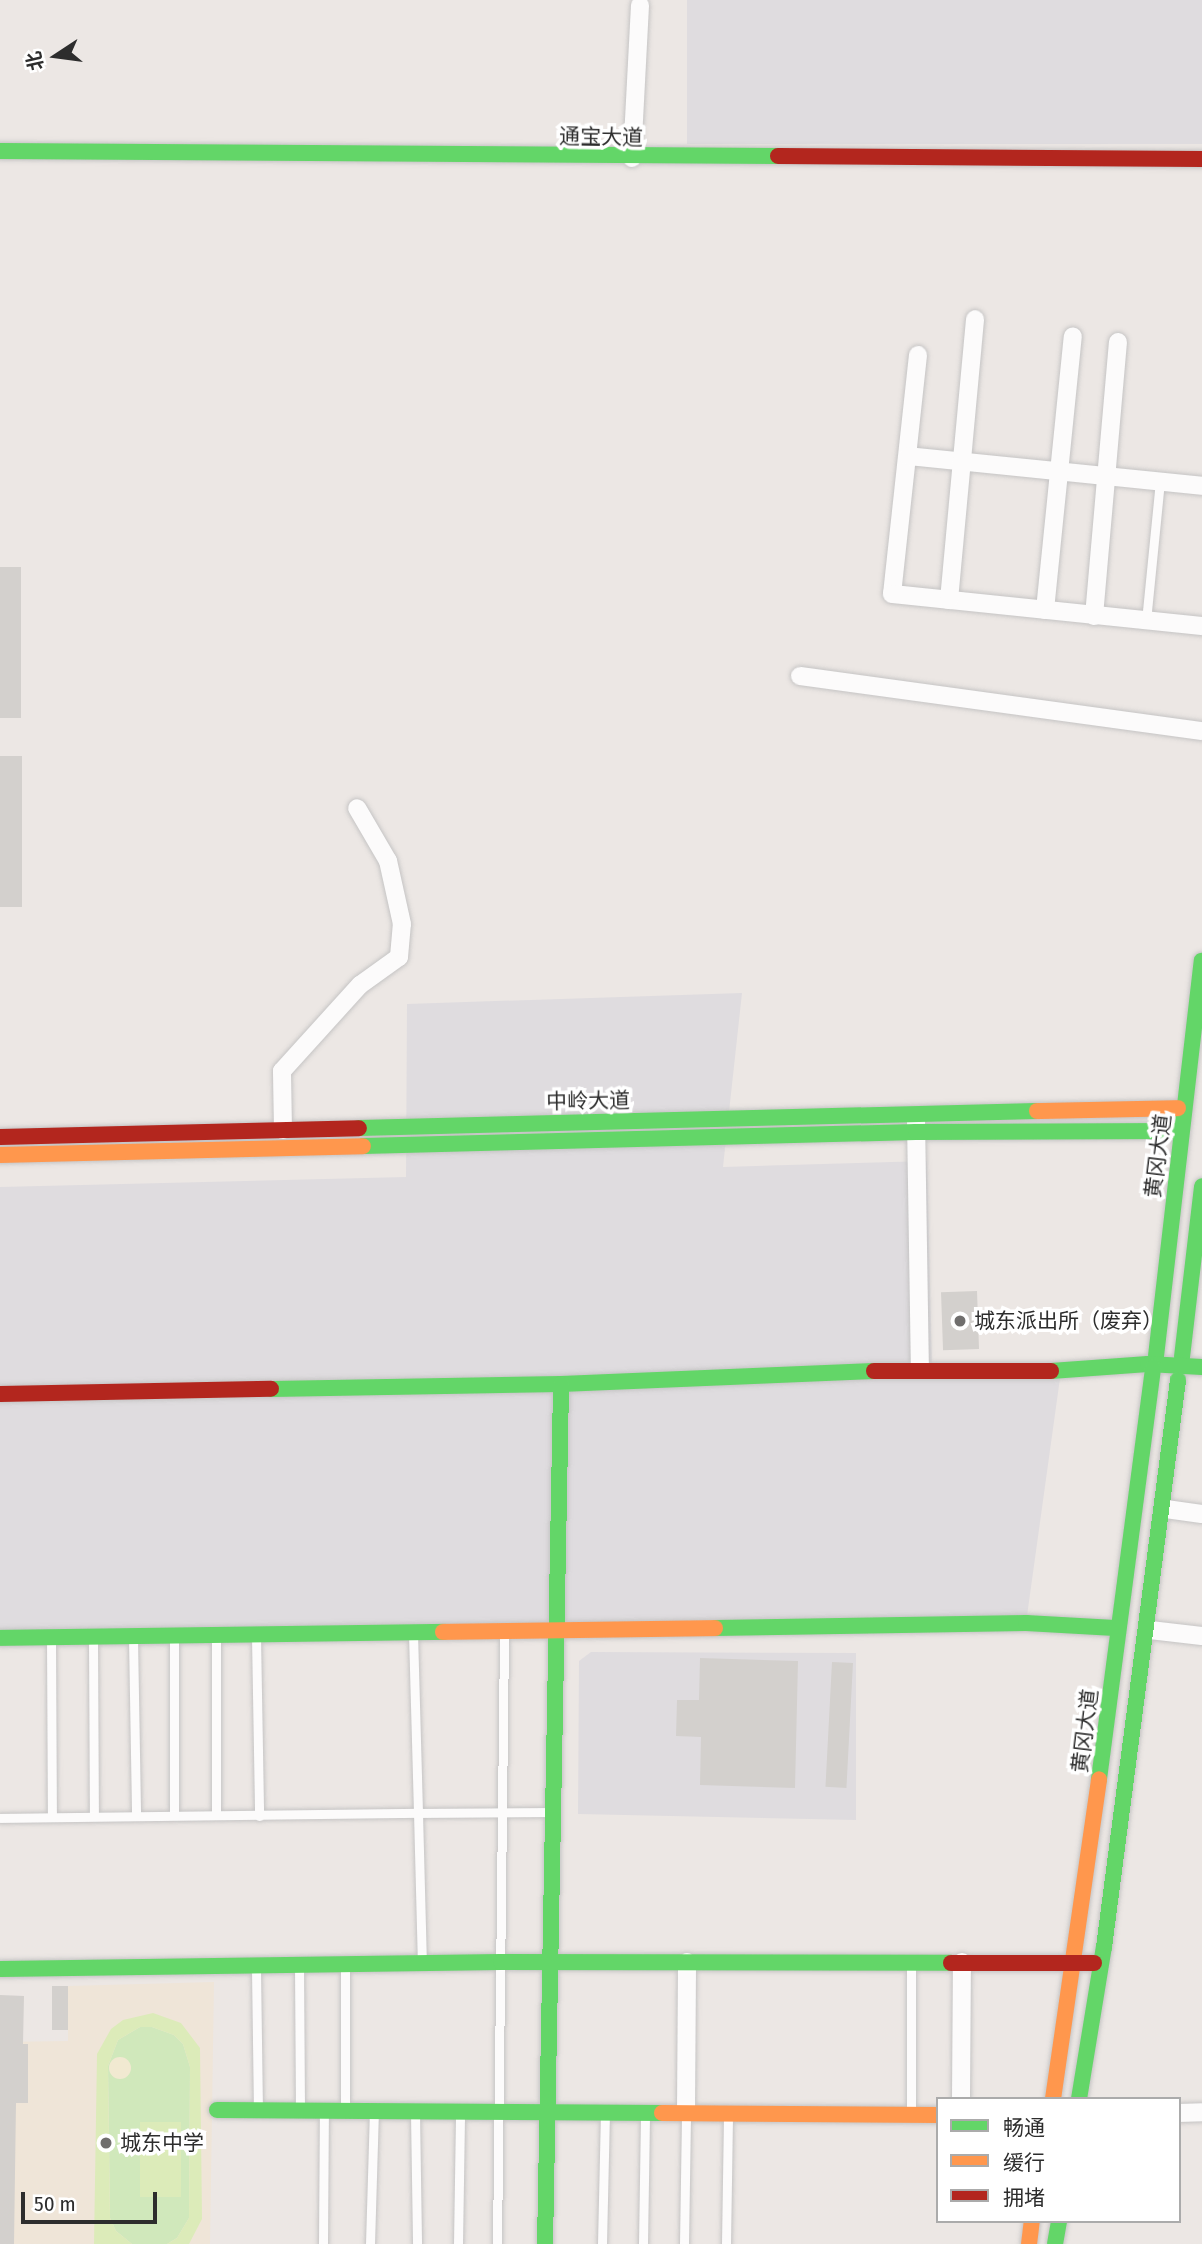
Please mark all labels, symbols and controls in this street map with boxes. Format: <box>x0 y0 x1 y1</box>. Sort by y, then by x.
north arrow <box>21 21 91 91</box>
text: 北 <box>22 49 48 73</box>
street label: 通宝大道 <box>559 124 643 150</box>
street label: 中岭大道 <box>546 1088 630 1114</box>
street label: 黄冈大道 <box>1140 1113 1176 1199</box>
place label: 城东派出所（废弃） <box>974 1308 1163 1334</box>
marker: 城东派出所（废弃） <box>952 1313 968 1329</box>
street label: 黄冈大道 <box>1067 1688 1103 1774</box>
legend <box>936 2097 1181 2223</box>
text: 畅通 <box>1003 2115 1045 2141</box>
place label: 城东中学 <box>120 2130 204 2156</box>
marker: 城东中学 <box>98 2135 114 2151</box>
text: 缓行 <box>1003 2150 1045 2176</box>
scale bar <box>24 2178 161 2222</box>
text: 拥堵 <box>1003 2185 1045 2211</box>
text: 50 m <box>34 2191 76 2217</box>

